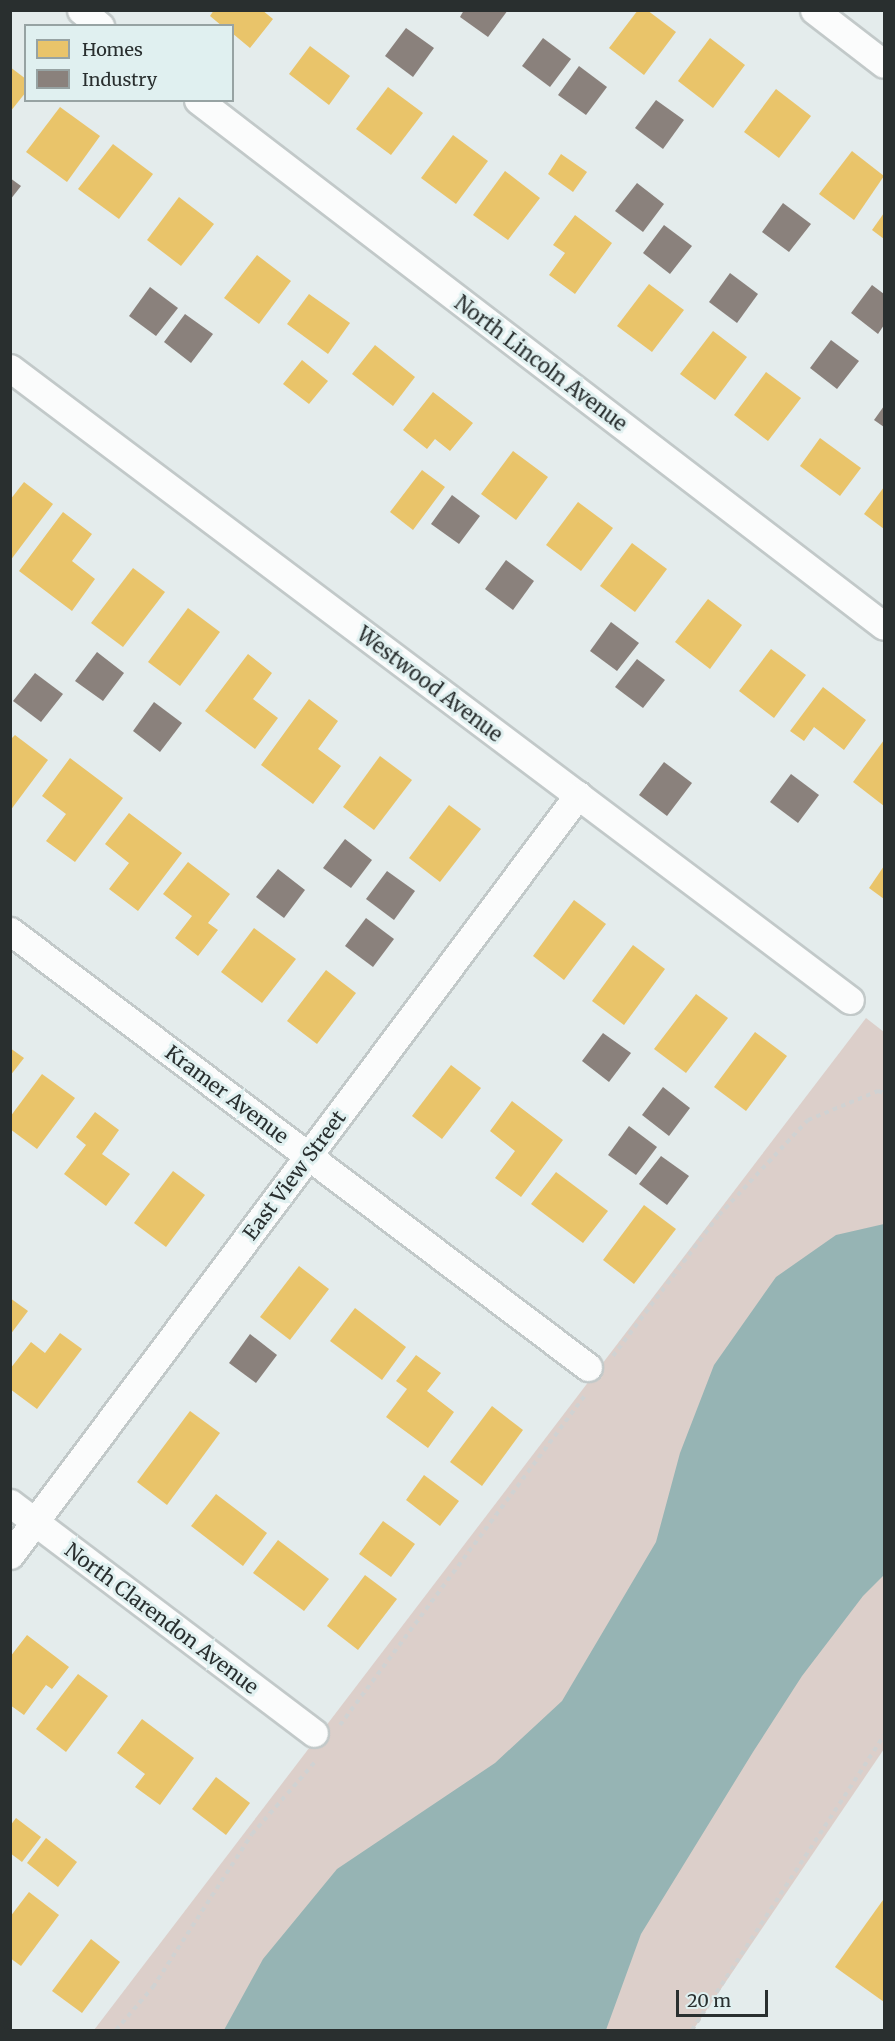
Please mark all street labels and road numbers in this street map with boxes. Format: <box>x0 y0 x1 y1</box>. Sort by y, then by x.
street label: North Lincoln Avenue <box>450 290 632 436</box>
street label: Westwood Avenue <box>353 622 507 746</box>
street label: Kramer Avenue <box>161 1040 293 1148</box>
street label: East View Street <box>238 1106 350 1244</box>
street label: North Clarendon Avenue <box>61 1537 263 1699</box>

